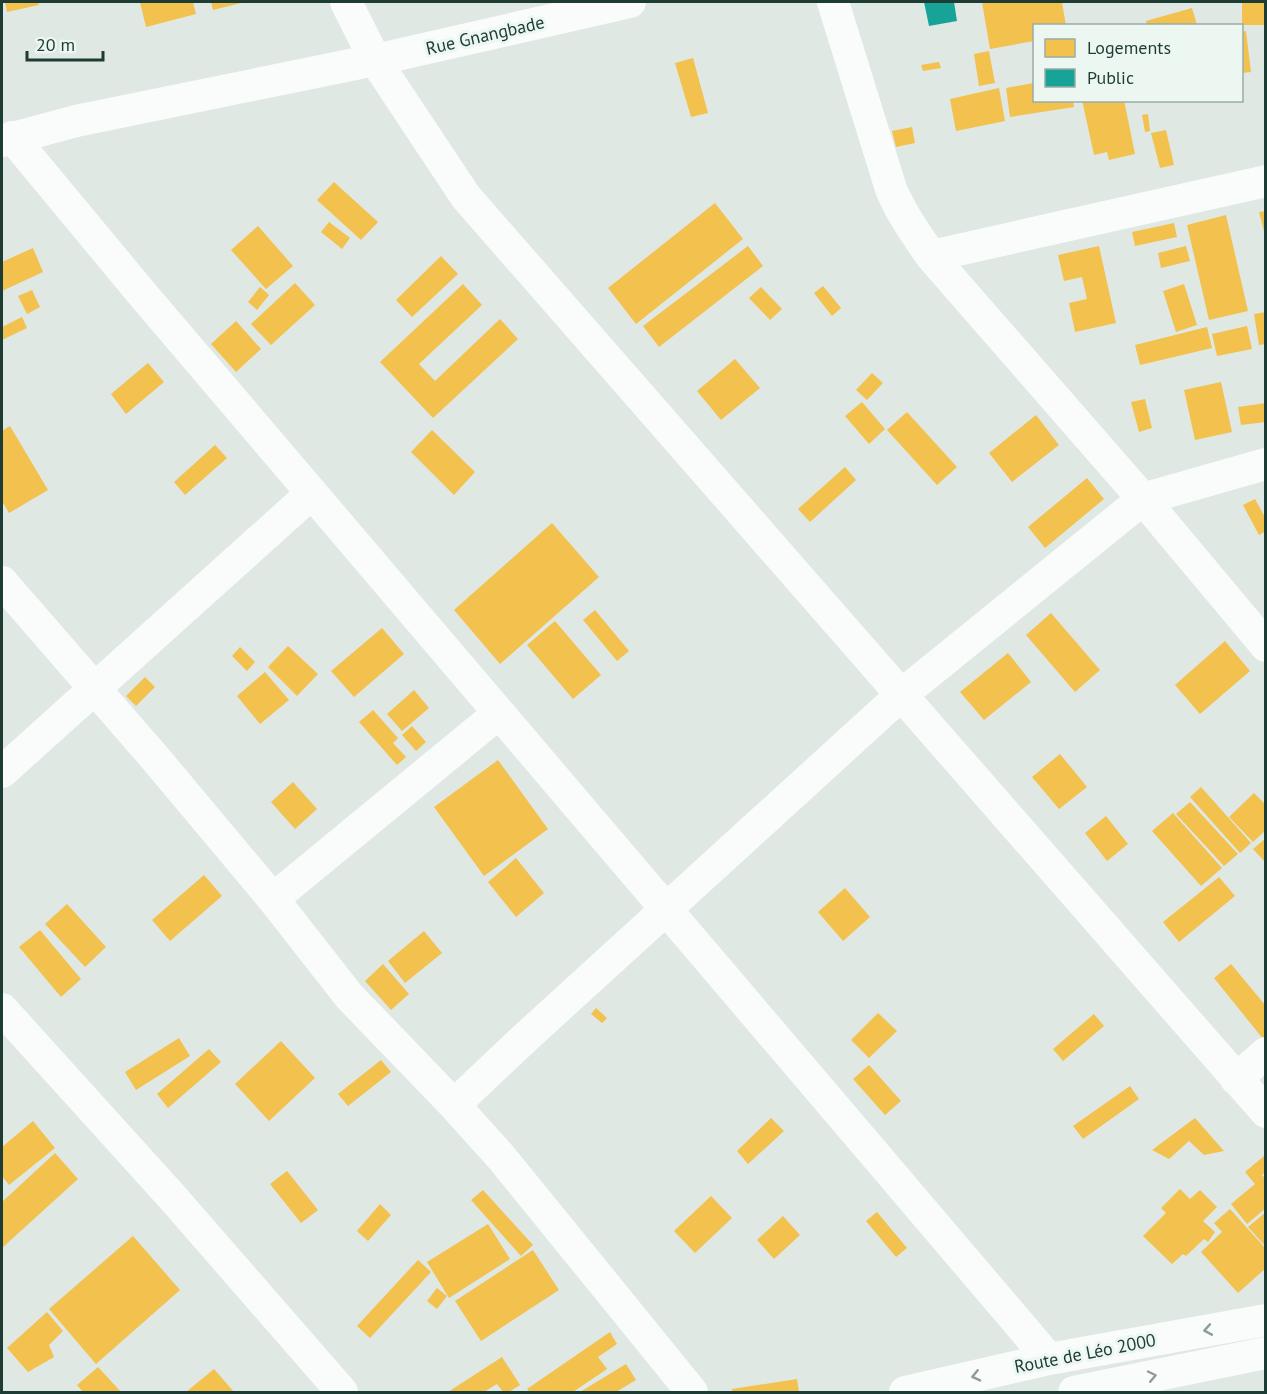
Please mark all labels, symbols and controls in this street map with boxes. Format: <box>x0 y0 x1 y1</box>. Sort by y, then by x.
street label: Rue Gnangbade <box>423 10 547 60</box>
scale bar <box>27 24 104 62</box>
legend <box>1033 24 1243 102</box>
text: 20 m <box>36 33 75 56</box>
text: Logements <box>1087 36 1171 59</box>
text: Public <box>1087 66 1134 89</box>
one-way arrow <box>1203 1323 1213 1335</box>
street label: Route de Léo 2000 <box>1012 1328 1158 1378</box>
one-way arrow <box>971 1368 981 1381</box>
one-way arrow <box>1147 1370 1157 1383</box>

